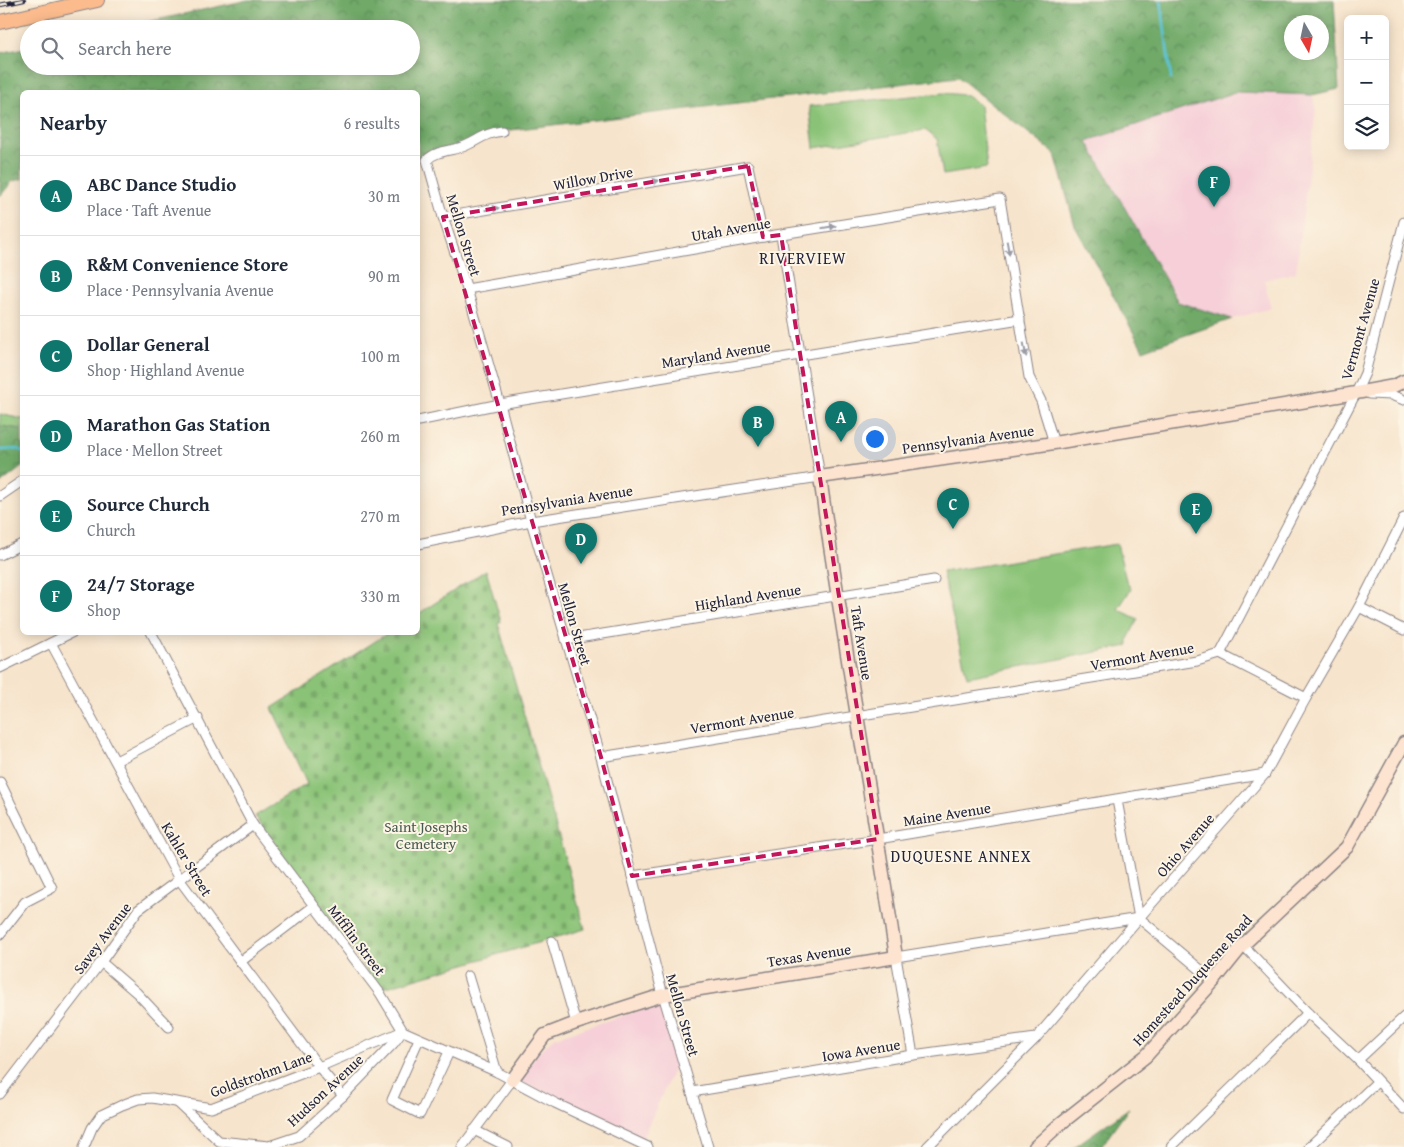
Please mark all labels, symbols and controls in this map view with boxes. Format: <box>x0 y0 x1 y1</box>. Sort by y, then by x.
north arrow <box>1284 15 1329 60</box>
map controls <box>1344 15 1389 150</box>
button: + <box>1344 15 1389 60</box>
search box <box>20 20 420 75</box>
icon: search <box>38 34 66 62</box>
text: Search here <box>78 34 172 62</box>
button: − <box>1344 60 1389 105</box>
button: layers <box>1344 105 1389 150</box>
text: Nearby <box>40 107 107 138</box>
text: 6 results <box>343 111 400 135</box>
street label: Willow Drive <box>552 161 634 195</box>
pin: F <box>1198 166 1230 207</box>
text: ABC Dance Studio <box>87 170 236 198</box>
one-way arrow <box>644 178 660 186</box>
text: A <box>51 184 61 208</box>
text: 30 m <box>368 184 400 208</box>
street label: Mellon Street <box>442 191 487 279</box>
one-way arrow <box>751 194 759 209</box>
text: Place · Taft Avenue <box>87 198 211 222</box>
one-way arrow <box>484 205 500 213</box>
street label: Utah Avenue <box>690 212 772 246</box>
one-way arrow <box>821 223 837 231</box>
one-way arrow <box>1004 240 1012 256</box>
district label: RIVERVIEW <box>759 246 847 270</box>
text: R&M Convenience Store <box>87 250 288 278</box>
text: B <box>51 264 61 288</box>
text: 90 m <box>368 264 400 288</box>
street label: Vermont Avenue <box>1335 276 1385 382</box>
text: Place · Pennsylvania Avenue <box>87 278 274 302</box>
text: Dollar General <box>87 330 210 358</box>
street label: Maryland Avenue <box>660 335 772 373</box>
one-way arrow <box>1021 342 1029 358</box>
text: C <box>51 344 61 368</box>
text: 100 m <box>360 344 400 368</box>
text: Shop · Highland Avenue <box>87 358 245 382</box>
pin: A <box>825 401 857 442</box>
pin: B <box>742 406 774 447</box>
text: Marathon Gas Station <box>87 410 270 438</box>
street label: Pennsylvania Avenue <box>901 419 1035 459</box>
text: D <box>51 424 61 448</box>
text: 260 m <box>360 424 400 448</box>
your location <box>862 426 888 452</box>
text: Place · Mellon Street <box>87 438 223 462</box>
street label: Pennsylvania Avenue <box>500 479 634 521</box>
pin: C <box>937 488 969 529</box>
text: Source Church <box>87 490 210 518</box>
pin: E <box>1180 493 1212 534</box>
text: E <box>52 504 60 528</box>
text: 270 m <box>360 504 400 528</box>
text: Church <box>87 518 136 542</box>
pin: D <box>565 523 597 564</box>
text: 24/7 Storage <box>87 570 195 598</box>
street label: Highland Avenue <box>693 578 803 616</box>
street label: Mellon Street <box>553 580 597 668</box>
text: F <box>52 584 60 608</box>
text: 330 m <box>360 584 400 608</box>
text: Shop <box>87 598 121 622</box>
street label: Taft Avenue <box>846 605 878 681</box>
street label: Vermont Avenue <box>1088 637 1196 675</box>
street label: Vermont Avenue <box>688 701 796 739</box>
street label: Maine Avenue <box>902 797 992 831</box>
street label: Ohio Avenue <box>1151 808 1219 882</box>
park label: Saint Josephs Cemetery <box>384 816 468 854</box>
street label: Kahler Street <box>157 818 218 901</box>
district label: DUQUESNE ANNEX <box>890 844 1032 868</box>
street label: Savey Avenue <box>68 898 136 978</box>
street label: Mifflin Street <box>323 900 391 981</box>
street label: Homestead Duquesne Road <box>1127 910 1257 1050</box>
street label: Texas Avenue <box>766 938 852 972</box>
street label: Mellon Street <box>661 971 705 1059</box>
street label: Iowa Avenue <box>820 1033 902 1067</box>
street label: Goldstrohm Lane <box>207 1046 315 1102</box>
street label: Hudson Avenue <box>282 1049 368 1131</box>

